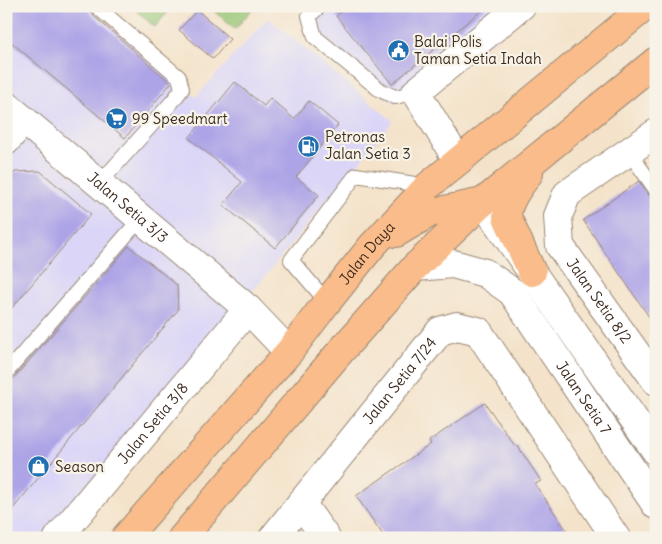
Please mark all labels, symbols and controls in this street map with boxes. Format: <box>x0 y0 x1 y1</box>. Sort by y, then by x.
place label: Balai Polis Taman Setia Indah <box>414 32 542 68</box>
public building icon: Balai Polis Taman Setia Indah <box>386 39 410 63</box>
supermarket icon: 99 Speedmart <box>104 107 128 131</box>
place label: 99 Speedmart <box>132 109 228 128</box>
place label: Petronas Jalan Setia 3 <box>325 127 411 163</box>
fuel station icon: Petronas Jalan Setia 3 <box>297 134 321 158</box>
street label: Jalan Setia 3/3 <box>84 168 172 247</box>
street label: Jalan Daya <box>335 217 399 288</box>
street label: Jalan Setia 8/2 <box>563 254 636 347</box>
street label: Jalan Setia 7/24 <box>359 333 440 428</box>
street label: Jalan Setia 7 <box>552 357 616 438</box>
street label: Jalan Setia 3/8 <box>114 378 192 468</box>
shop icon: Season <box>27 455 51 479</box>
place label: Season <box>55 457 104 476</box>

